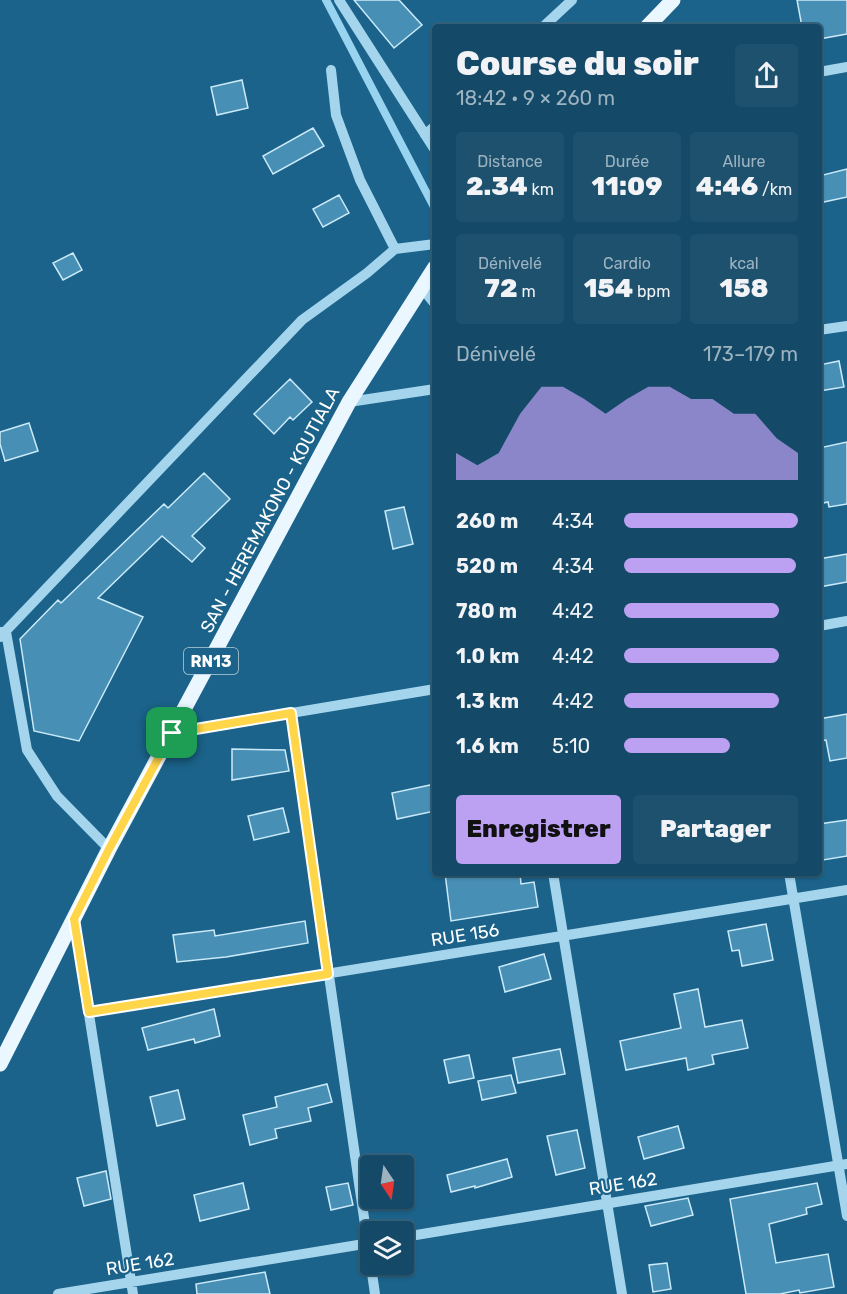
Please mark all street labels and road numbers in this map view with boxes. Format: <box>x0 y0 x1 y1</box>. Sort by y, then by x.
street label: SAN - HEREMAKONO - KOUTIALA <box>196 383 344 637</box>
road number: RN13 <box>184 648 238 674</box>
street label: RUE 156 <box>429 919 501 951</box>
street label: RUE 162 <box>587 1168 659 1200</box>
street label: RUE 162 <box>104 1248 176 1280</box>

